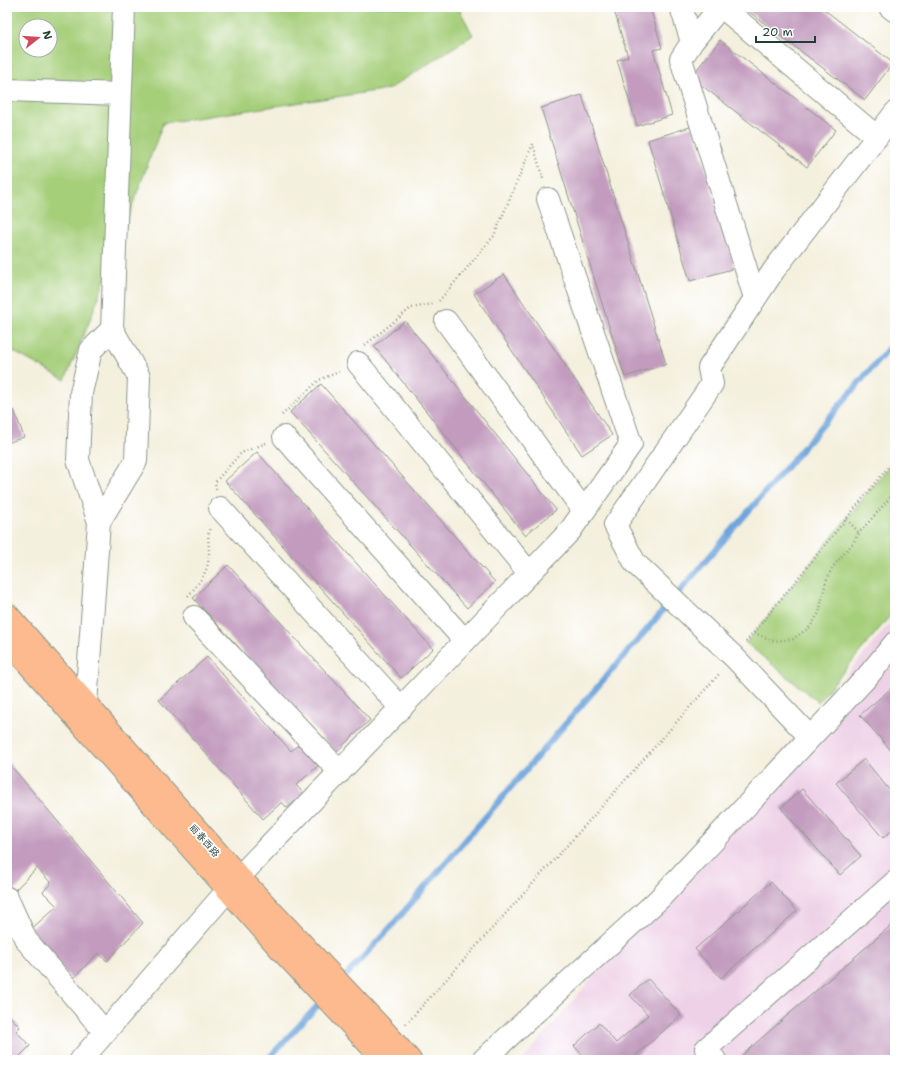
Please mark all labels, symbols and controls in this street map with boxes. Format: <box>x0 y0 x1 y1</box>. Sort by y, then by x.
north arrow <box>18 18 58 58</box>
scale bar <box>756 18 815 44</box>
text: 20 m <box>762 24 793 40</box>
text: N <box>39 29 56 42</box>
street label: 丽春西路 <box>187 821 223 860</box>

